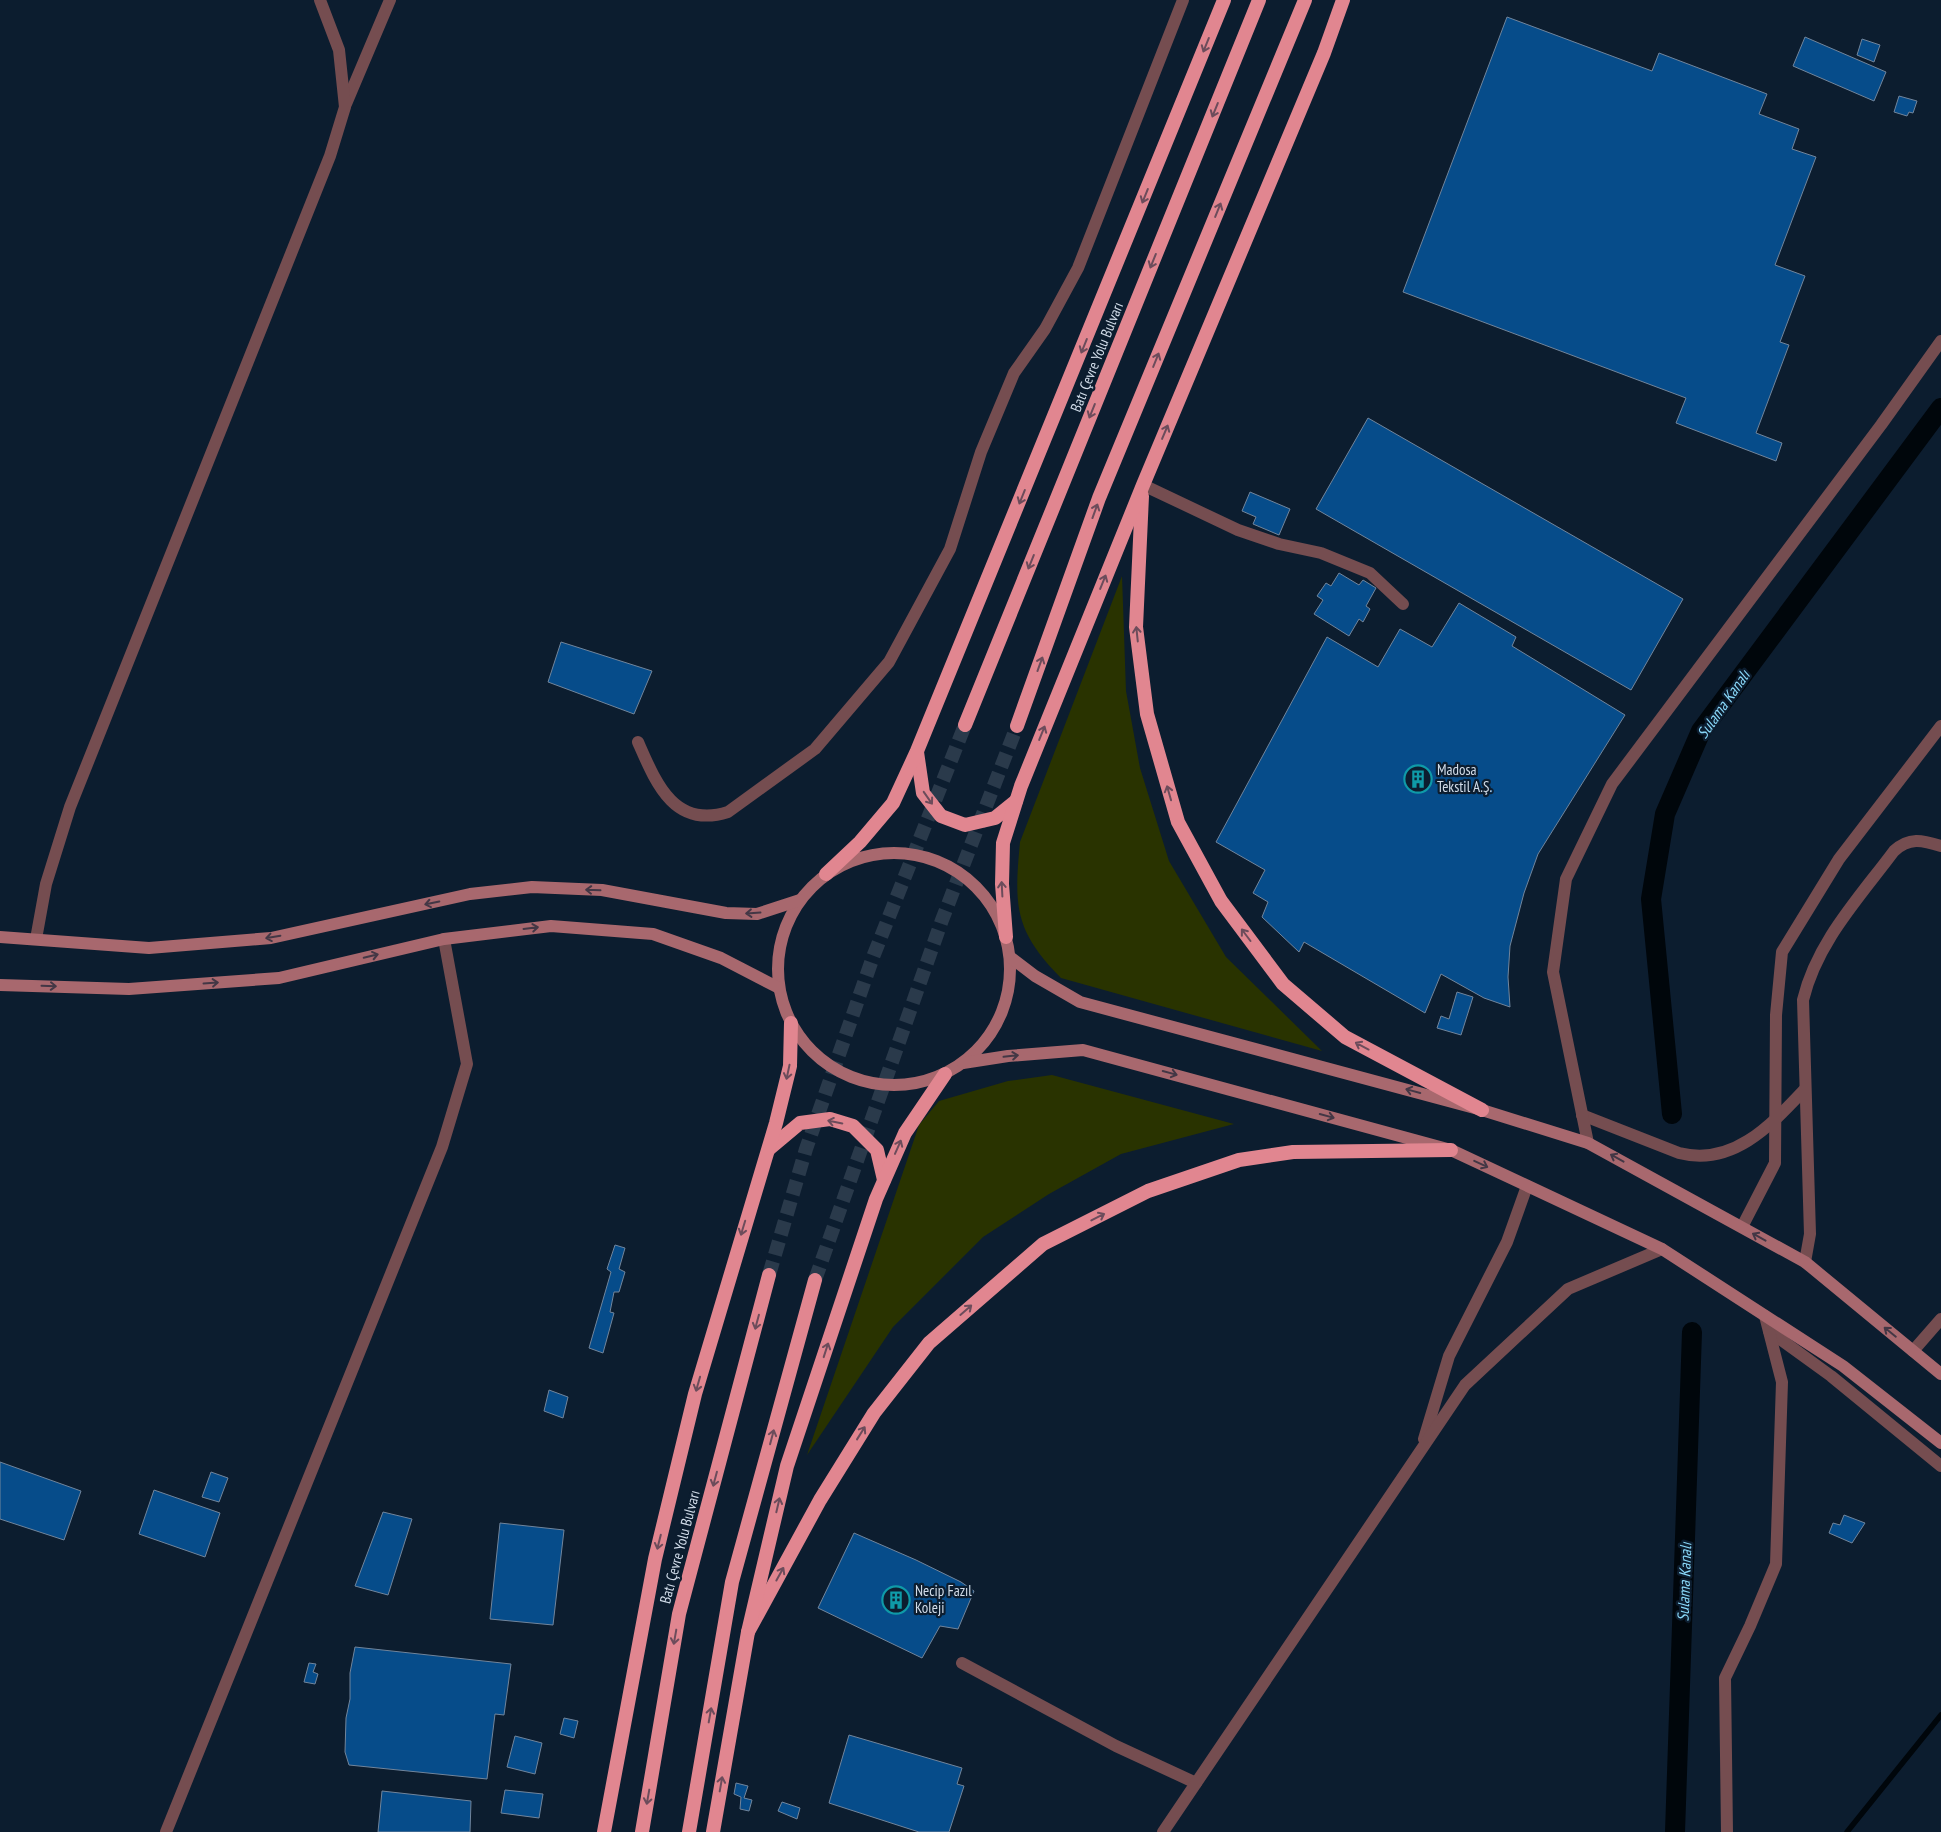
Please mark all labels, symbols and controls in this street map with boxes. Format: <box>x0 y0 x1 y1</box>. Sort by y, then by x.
one-way arrow <box>1201 37 1210 52</box>
one-way arrow <box>1209 102 1219 117</box>
one-way arrow <box>1140 188 1149 203</box>
one-way arrow <box>1214 203 1223 218</box>
one-way arrow <box>1148 253 1158 268</box>
street label: Batı Çevre Yolu Bulvarı <box>1066 299 1127 414</box>
one-way arrow <box>1079 338 1088 354</box>
one-way arrow <box>1152 353 1161 368</box>
one-way arrow <box>1087 403 1097 418</box>
one-way arrow <box>1161 425 1170 440</box>
one-way arrow <box>1017 489 1027 504</box>
one-way arrow <box>1091 504 1100 519</box>
one-way arrow <box>1026 554 1036 569</box>
one-way arrow <box>1099 575 1109 590</box>
one-way arrow <box>1132 626 1142 642</box>
one-way arrow <box>1036 656 1045 672</box>
water label: Sulama Kanalı <box>1692 665 1755 742</box>
one-way arrow <box>1038 726 1047 741</box>
place label: Madosa Tekstil A.Ş. <box>1437 760 1492 796</box>
building icon: Madosa Tekstil A.Ş. <box>1403 764 1433 794</box>
one-way arrow <box>1164 785 1174 801</box>
one-way arrow <box>923 791 933 805</box>
one-way arrow <box>998 881 1007 897</box>
one-way arrow <box>585 885 601 894</box>
one-way arrow <box>424 899 440 908</box>
one-way arrow <box>746 908 762 917</box>
one-way arrow <box>522 923 538 933</box>
one-way arrow <box>1241 928 1251 942</box>
one-way arrow <box>266 933 282 943</box>
one-way arrow <box>362 951 378 960</box>
one-way arrow <box>203 979 219 988</box>
one-way arrow <box>40 982 56 991</box>
one-way arrow <box>1354 1041 1369 1051</box>
one-way arrow <box>1002 1051 1018 1061</box>
one-way arrow <box>783 1063 792 1079</box>
one-way arrow <box>1161 1069 1177 1079</box>
one-way arrow <box>1405 1086 1421 1095</box>
one-way arrow <box>1318 1112 1334 1121</box>
one-way arrow <box>828 1116 844 1126</box>
one-way arrow <box>894 1140 904 1155</box>
one-way arrow <box>1609 1153 1624 1163</box>
one-way arrow <box>1474 1159 1489 1169</box>
one-way arrow <box>1090 1212 1105 1221</box>
one-way arrow <box>738 1219 748 1235</box>
one-way arrow <box>1752 1231 1767 1241</box>
one-way arrow <box>960 1305 973 1316</box>
one-way arrow <box>752 1314 761 1330</box>
one-way arrow <box>1884 1326 1897 1337</box>
one-way arrow <box>822 1342 831 1358</box>
one-way arrow <box>692 1375 702 1391</box>
one-way arrow <box>857 1427 867 1441</box>
one-way arrow <box>768 1430 778 1446</box>
one-way arrow <box>710 1471 719 1487</box>
street label: Batı Çevre Yolu Bulvarı <box>655 1488 704 1606</box>
one-way arrow <box>774 1497 783 1513</box>
one-way arrow <box>654 1533 663 1549</box>
water label: Sulama Kanalı <box>1673 1541 1695 1622</box>
one-way arrow <box>775 1566 785 1581</box>
place label: Necip Fazıl Koleji <box>915 1581 972 1617</box>
building icon: Necip Fazıl Koleji <box>881 1585 911 1615</box>
one-way arrow <box>670 1629 680 1645</box>
one-way arrow <box>705 1707 715 1723</box>
one-way arrow <box>717 1776 727 1792</box>
one-way arrow <box>643 1789 653 1805</box>

